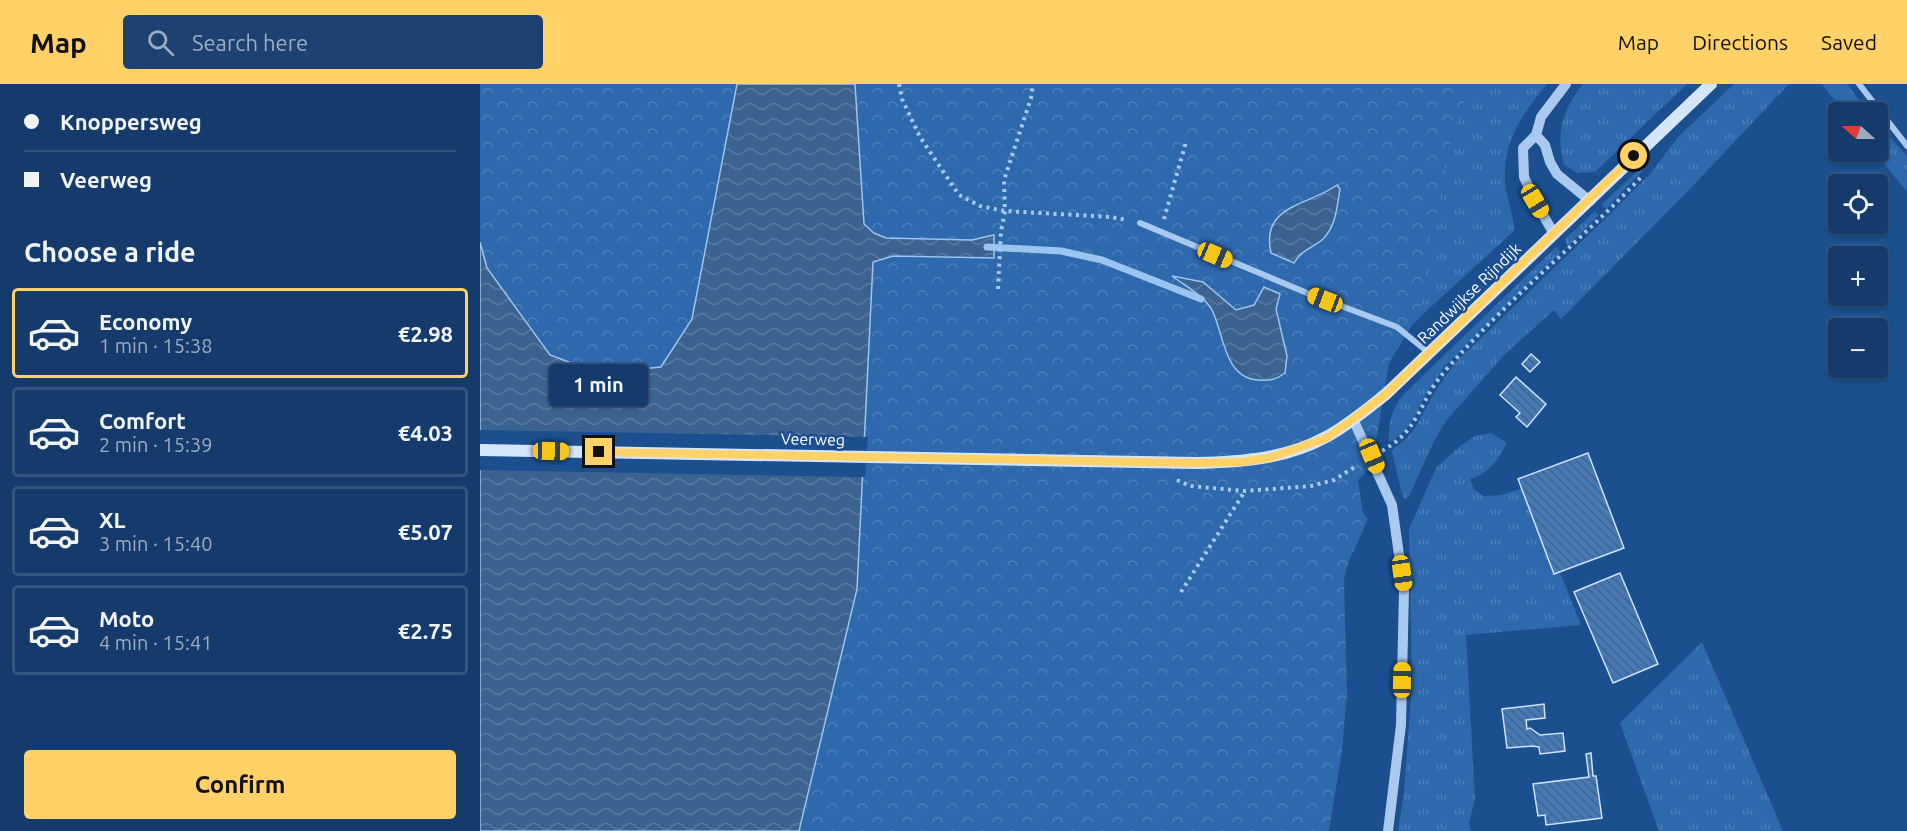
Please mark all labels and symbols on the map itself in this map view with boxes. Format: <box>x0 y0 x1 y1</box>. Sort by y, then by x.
north arrow <box>1828 102 1888 162</box>
route start <box>1620 142 1647 169</box>
car <box>1518 181 1552 221</box>
street label: Randwijkse Rijndijk <box>1414 239 1524 347</box>
car <box>1195 240 1235 270</box>
car <box>1305 285 1345 315</box>
callout: 1 min <box>550 365 648 407</box>
street label: Veerweg <box>781 429 845 449</box>
car <box>1357 436 1387 476</box>
route end <box>585 438 612 465</box>
car <box>533 442 569 460</box>
car <box>1391 554 1413 592</box>
car <box>1393 662 1411 698</box>

